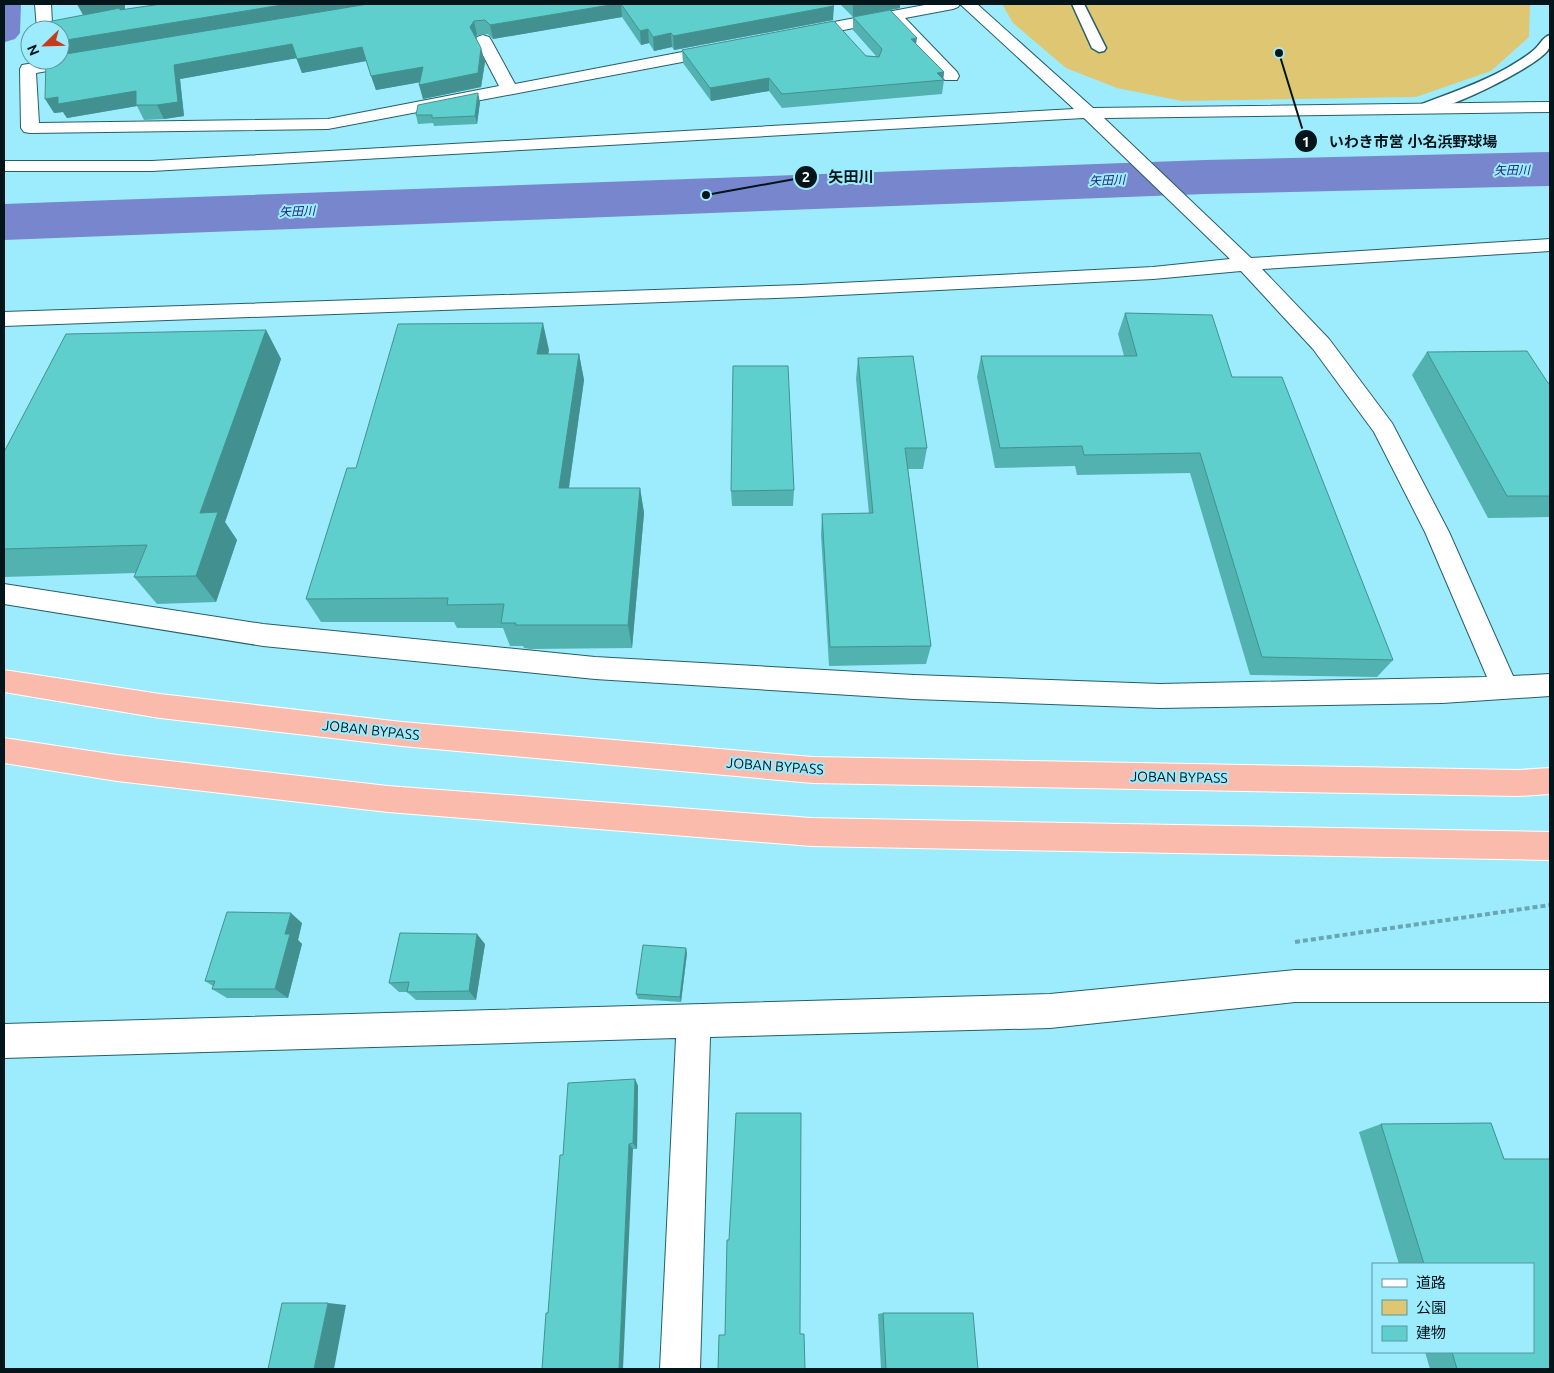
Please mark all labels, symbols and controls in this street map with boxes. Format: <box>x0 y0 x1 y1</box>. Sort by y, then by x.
north arrow <box>20 20 70 70</box>
text: N <box>24 42 42 58</box>
callout: いわき市営 小名浜野球場 <box>1294 126 1507 156</box>
text: 1 <box>1302 133 1310 150</box>
text: いわき市営 小名浜野球場 <box>1329 133 1497 150</box>
callout: 矢田川 <box>793 162 883 192</box>
water label: 矢田川 <box>1494 163 1532 177</box>
text: 2 <box>802 168 810 185</box>
text: 矢田川 <box>828 168 874 185</box>
water label: 矢田川 <box>1089 173 1127 187</box>
water label: 矢田川 <box>279 204 317 218</box>
street label: JOBAN BYPASS <box>322 717 420 743</box>
street label: JOBAN BYPASS <box>726 755 824 777</box>
street label: JOBAN BYPASS <box>1130 768 1228 786</box>
legend <box>1372 1263 1534 1353</box>
text: 道路 <box>1416 1274 1446 1291</box>
text: 公園 <box>1416 1299 1446 1316</box>
text: 建物 <box>1416 1324 1446 1341</box>

